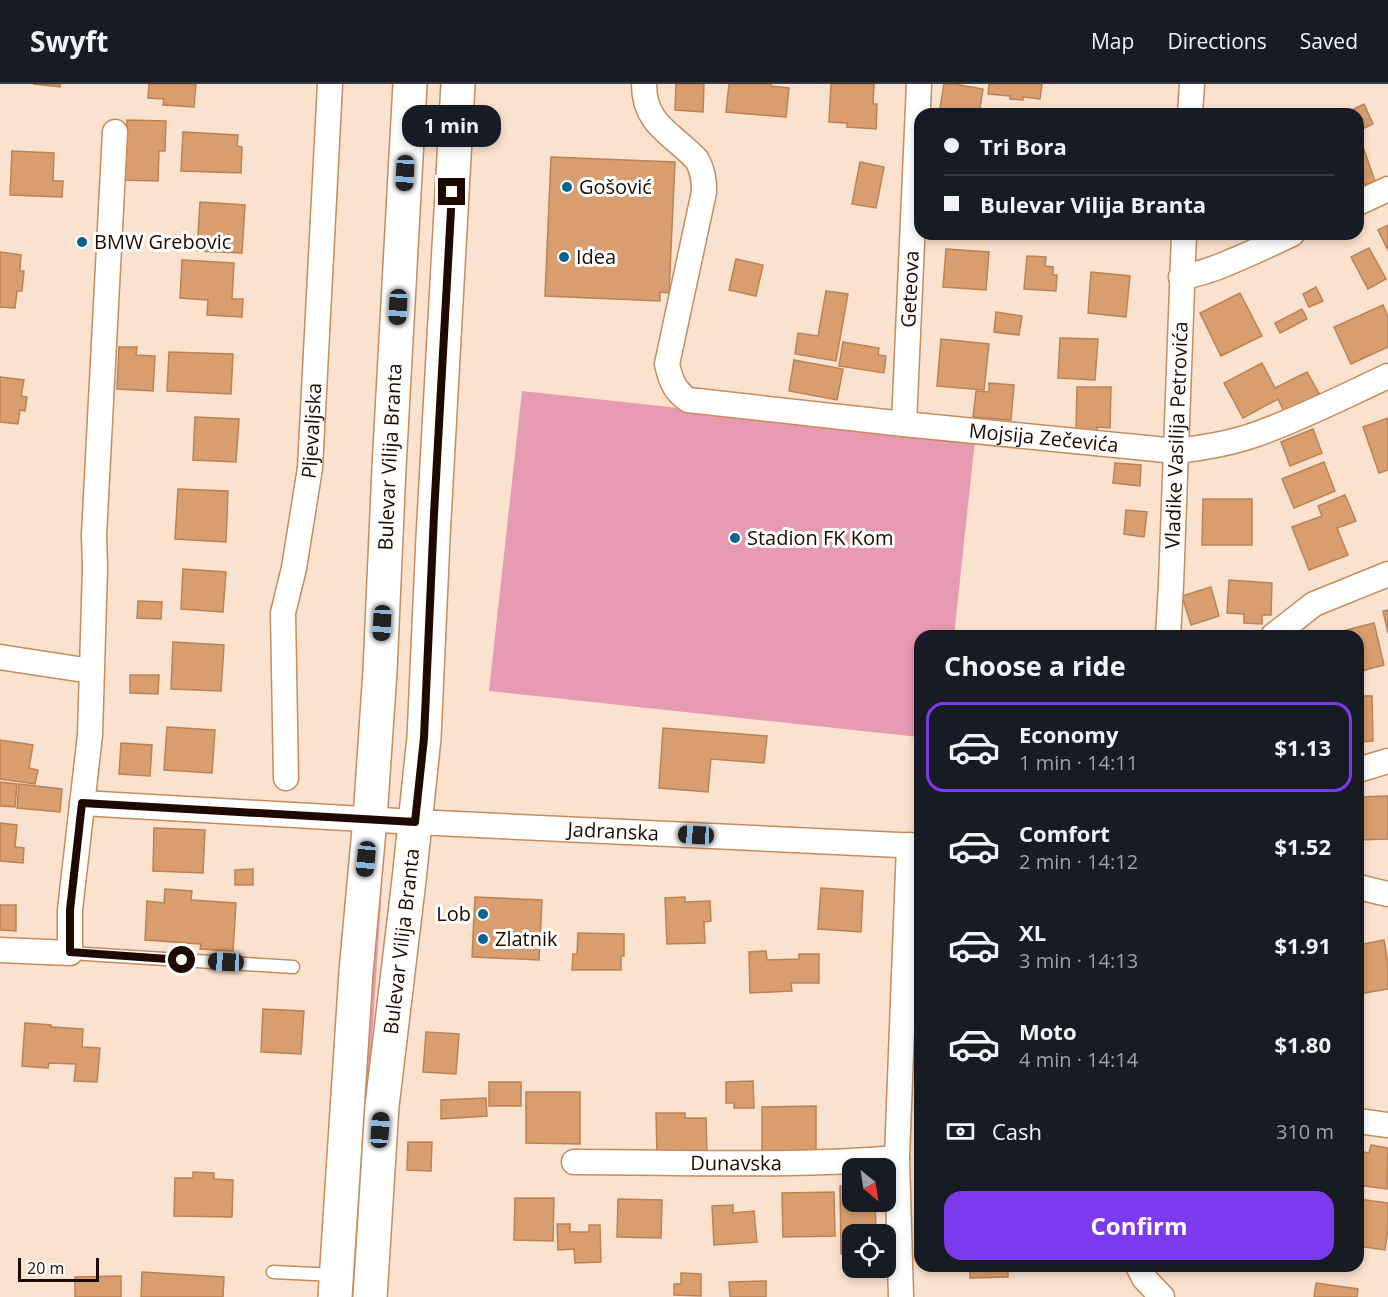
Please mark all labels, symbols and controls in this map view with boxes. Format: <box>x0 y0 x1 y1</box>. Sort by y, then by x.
text: Swyft <box>30 22 108 60</box>
text: Map <box>1091 27 1134 55</box>
text: Directions <box>1167 27 1267 55</box>
text: Saved <box>1300 27 1358 55</box>
callout: 1 min <box>402 105 502 147</box>
text: 1 min <box>424 112 479 139</box>
text: Tri Bora <box>980 131 1067 161</box>
car <box>395 155 415 191</box>
place label: Gošović <box>579 173 652 200</box>
route end <box>438 178 465 205</box>
marker: Gošović <box>560 180 574 194</box>
text: Bulevar Vilija Branta <box>980 189 1206 219</box>
place label: BMW Grebovic <box>94 228 231 255</box>
marker: BMW Grebovic <box>75 235 89 249</box>
place label: Idea <box>576 243 616 270</box>
marker: Idea <box>557 250 571 264</box>
street label: Geteova <box>894 250 925 328</box>
car <box>388 289 408 325</box>
street label: Vladike Vasilija Petrovića <box>1158 321 1194 550</box>
street label: Bulevar Vilija Branta <box>371 363 408 551</box>
street label: Pljevaljska <box>295 382 327 480</box>
street label: Mojsija Zečevića <box>968 417 1120 458</box>
place label: Stadion FK Kom <box>747 524 894 551</box>
marker: Stadion FK Kom <box>728 531 742 545</box>
car <box>372 605 392 641</box>
text: Choose a ride <box>944 647 1126 684</box>
text: Economy <box>1019 719 1118 749</box>
icon: car <box>947 720 1001 774</box>
text: $1.13 <box>1274 732 1331 762</box>
text: 1 min · 14:11 <box>1019 749 1138 776</box>
street label: Jadranska <box>565 815 660 847</box>
text: Comfort <box>1019 818 1110 848</box>
icon: car <box>947 819 1001 873</box>
car <box>678 825 714 845</box>
text: $1.52 <box>1274 831 1331 861</box>
car <box>355 840 377 878</box>
street label: Bulevar Vilija Branta <box>377 847 425 1036</box>
text: 2 min · 14:12 <box>1019 848 1138 875</box>
place label: Lob <box>436 900 471 927</box>
marker: Lob <box>476 907 490 921</box>
text: XL <box>1019 917 1046 947</box>
icon: car <box>947 918 1001 972</box>
place label: Zlatnik <box>495 925 558 952</box>
text: $1.91 <box>1274 930 1331 960</box>
marker: Zlatnik <box>476 932 490 946</box>
route start <box>168 946 195 973</box>
text: 3 min · 14:13 <box>1019 947 1138 974</box>
car <box>208 952 244 972</box>
text: Moto <box>1019 1016 1077 1046</box>
icon: car <box>947 1017 1001 1071</box>
text: $1.80 <box>1274 1029 1331 1059</box>
text: 4 min · 14:14 <box>1019 1046 1138 1073</box>
car <box>370 1111 390 1149</box>
icon: cash <box>944 1115 977 1148</box>
text: Cash <box>992 1116 1042 1146</box>
text: 310 m <box>1276 1118 1334 1145</box>
street label: Dunavska <box>690 1149 782 1176</box>
north arrow <box>842 1158 896 1212</box>
map controls <box>842 1158 896 1278</box>
button: Confirm <box>944 1191 1334 1260</box>
button: locate <box>842 1224 896 1278</box>
scale bar <box>18 1255 99 1282</box>
text: 20 m <box>27 1257 64 1279</box>

